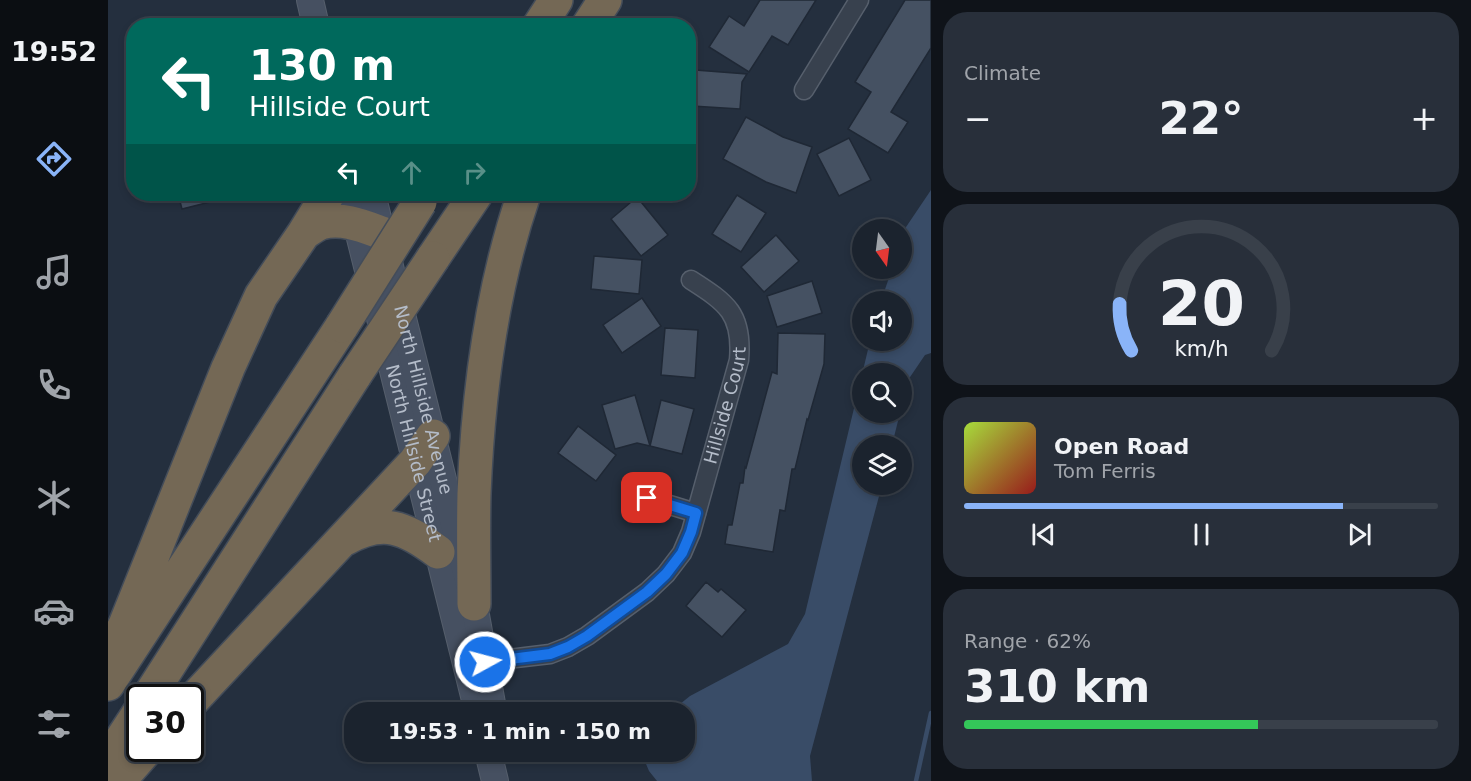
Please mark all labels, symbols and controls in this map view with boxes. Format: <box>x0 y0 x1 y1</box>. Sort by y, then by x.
text: 19:52 <box>11 36 97 67</box>
text: 130 m <box>249 41 395 90</box>
icon: left <box>150 42 228 120</box>
text: Climate <box>964 61 1041 85</box>
text: Hillside Court <box>249 91 430 122</box>
text: 22° <box>1158 92 1244 145</box>
text: − <box>964 99 992 138</box>
text: + <box>1410 99 1438 138</box>
icon: directions <box>33 138 75 180</box>
icon: left <box>332 156 365 189</box>
icon: ahead <box>395 156 428 189</box>
icon: right <box>458 156 491 189</box>
north arrow <box>852 219 912 279</box>
map controls <box>852 219 912 495</box>
icon: music <box>33 251 75 293</box>
text: 20 <box>1158 268 1244 341</box>
button: sound <box>852 291 912 351</box>
street label: North Hillside Avenue <box>390 303 457 496</box>
text: km/h <box>1174 337 1228 362</box>
street label: Hillside Court <box>699 347 750 466</box>
street label: North Hillside Street <box>382 362 446 544</box>
button: search <box>852 363 912 423</box>
icon: phone <box>33 364 75 406</box>
text: Open Road <box>1054 434 1189 459</box>
button: layers <box>852 435 912 495</box>
text: Tom Ferris <box>1054 459 1156 483</box>
pin <box>621 472 672 523</box>
icon: climate <box>33 477 75 519</box>
icon: arrive <box>630 481 663 514</box>
icon: previous <box>1027 518 1060 551</box>
icon: pause <box>1185 518 1218 551</box>
icon: next <box>1343 518 1376 551</box>
icon: car <box>33 590 75 632</box>
text: Range · 62% <box>964 629 1091 653</box>
position arrow <box>453 630 517 694</box>
text: 310 km <box>964 660 1150 713</box>
speed limit sign: 30 <box>126 684 204 762</box>
icon: filters <box>33 703 75 745</box>
text: 19:53 · 1 min · 150 m <box>388 719 651 744</box>

